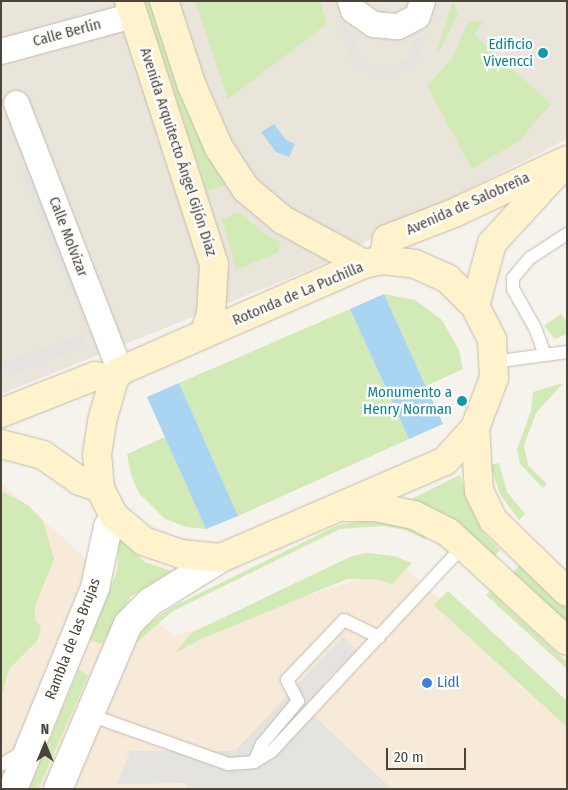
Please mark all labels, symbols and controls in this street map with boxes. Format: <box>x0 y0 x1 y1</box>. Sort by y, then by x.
street label: Calle Berlín <box>31 15 103 51</box>
place label: Edificio Vivencci <box>483 35 533 70</box>
street label: Avenida Arquitecto Ángel Gijón Díaz <box>136 45 220 259</box>
marker: Edificio Vivencci <box>537 47 549 59</box>
street label: Avenida de Salobreña <box>403 169 533 239</box>
street label: Calle Molvízar <box>44 194 92 280</box>
street label: Rotonda de La Puchilla <box>230 258 366 330</box>
place label: Monumento a Henry Norman <box>363 383 452 418</box>
marker: Monumento a Henry Norman <box>456 395 468 407</box>
street label: Rambla de las Brujas <box>42 576 104 702</box>
place label: Lidl <box>437 674 459 692</box>
marker: Lidl <box>421 677 433 689</box>
north arrow <box>20 720 70 770</box>
text: N <box>41 721 49 738</box>
scale bar <box>388 738 468 770</box>
text: 20 m <box>394 748 424 766</box>

